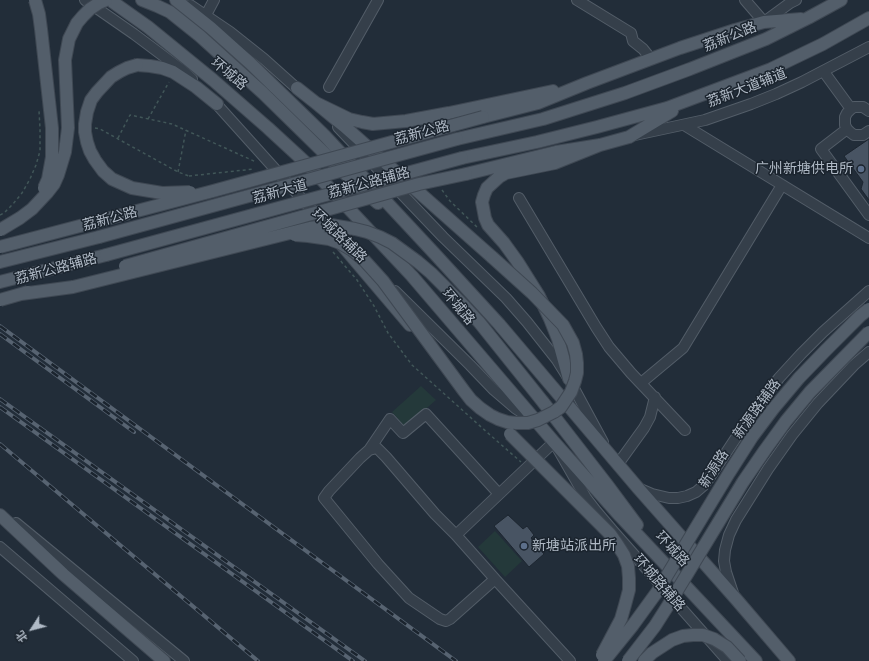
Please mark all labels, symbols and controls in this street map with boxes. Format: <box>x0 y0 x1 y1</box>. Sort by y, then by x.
street label: 荔新公路 <box>701 19 759 55</box>
street label: 环城路 <box>208 54 250 94</box>
street label: 荔新大道辅道 <box>705 65 789 111</box>
street label: 荔新公路 <box>393 118 451 148</box>
place label: 广州新塘供电所 <box>755 161 853 177</box>
street label: 荔新公路辅路 <box>326 164 412 202</box>
marker: 广州新塘供电所 <box>856 164 866 174</box>
street label: 荔新大道 <box>251 177 309 207</box>
street label: 荔新公路 <box>81 204 139 234</box>
street label: 环城路辅路 <box>308 206 370 266</box>
street label: 荔新公路辅路 <box>13 250 99 288</box>
street label: 环城路 <box>438 286 478 328</box>
street label: 新源路辅路 <box>730 376 784 442</box>
street label: 新源路 <box>696 447 732 491</box>
street label: 环城路 <box>652 528 692 570</box>
place label: 新塘站派出所 <box>532 538 616 554</box>
marker: 新塘站派出所 <box>519 541 529 551</box>
street label: 环城路辅路 <box>630 551 688 615</box>
north arrow <box>12 609 52 649</box>
text: 北 <box>13 628 30 645</box>

